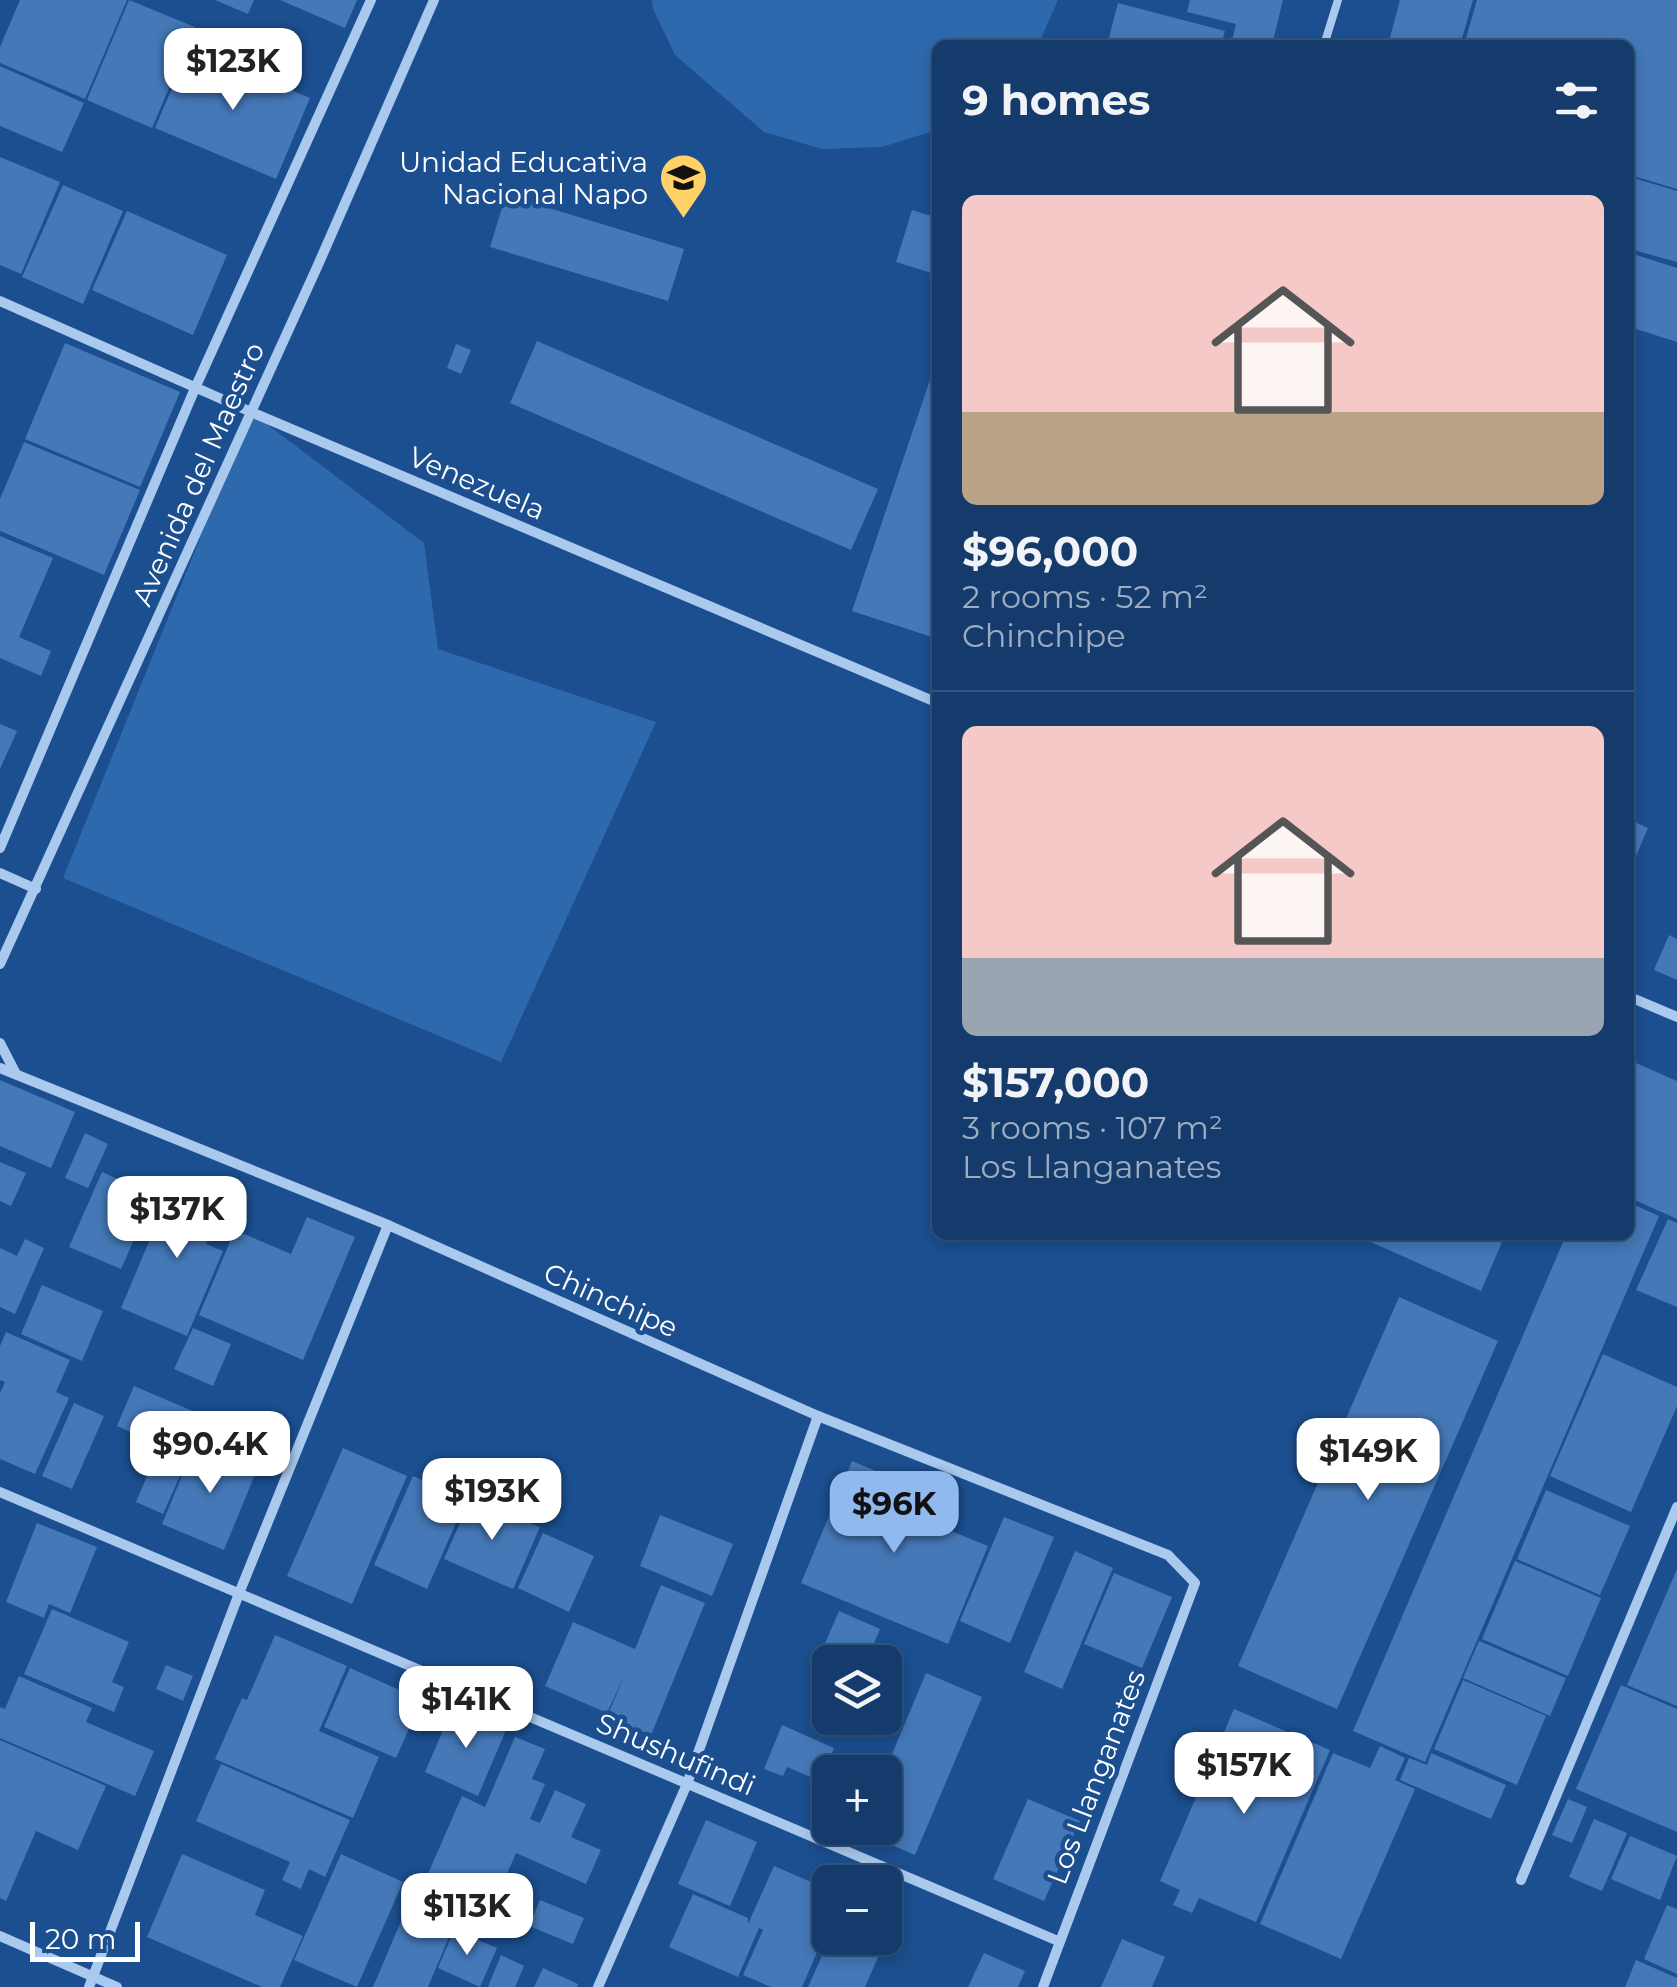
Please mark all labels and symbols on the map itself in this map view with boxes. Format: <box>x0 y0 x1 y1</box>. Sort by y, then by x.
pin: $123K <box>163 28 303 113</box>
place label: Unidad Educativa Nacional Napo <box>399 145 648 211</box>
school or university icon: Unidad Educativa Nacional Napo <box>657 152 709 220</box>
street label: Avenida del Maestro <box>125 337 271 611</box>
street label: Venezuela <box>404 439 550 527</box>
pin: $137K <box>107 1176 247 1261</box>
street label: Chinchipe <box>539 1255 683 1345</box>
pin: $90.4K <box>129 1411 291 1496</box>
pin: $149K <box>1298 1418 1438 1503</box>
pin: $193K <box>422 1458 562 1543</box>
pin: $96K <box>835 1471 953 1556</box>
street label: Los Llanganates <box>1039 1665 1153 1889</box>
pin: $141K <box>396 1666 536 1751</box>
street label: Shushufindi <box>592 1705 760 1803</box>
pin: $157K <box>1174 1732 1314 1817</box>
pin: $113K <box>397 1873 537 1958</box>
scale bar <box>30 1917 140 1962</box>

